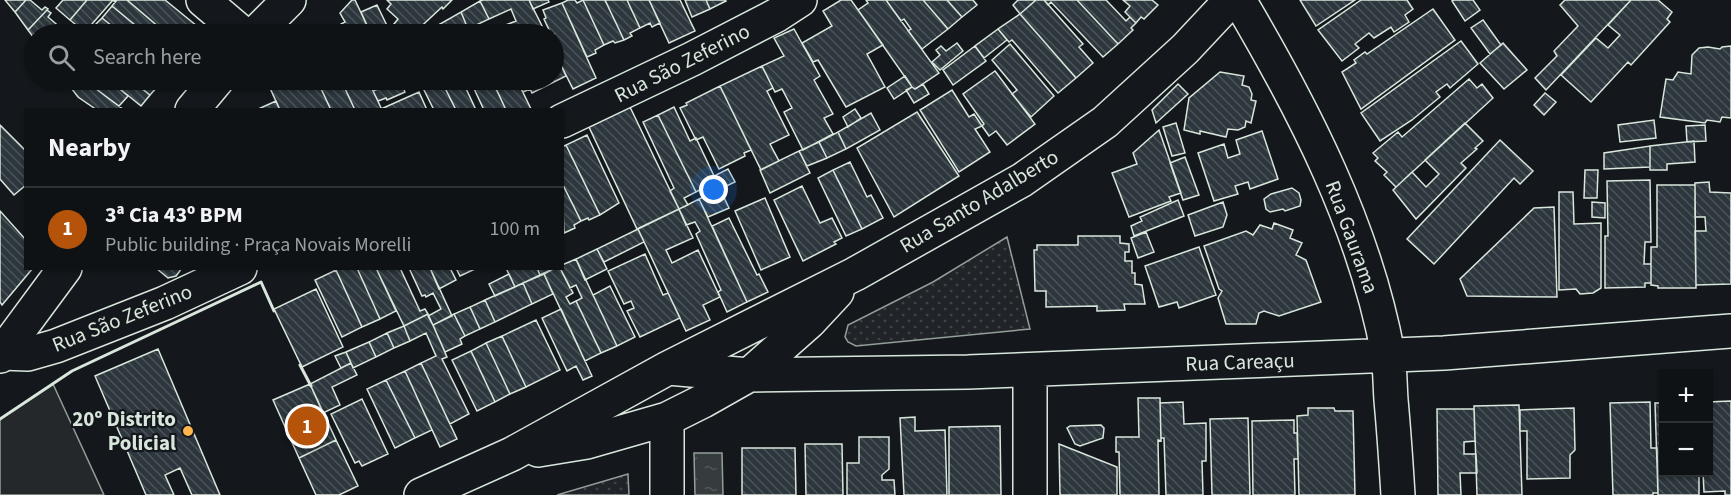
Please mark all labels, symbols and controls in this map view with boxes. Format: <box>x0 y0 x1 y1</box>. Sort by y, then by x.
street label: Rua São Zeferino <box>609 16 755 110</box>
search box <box>24 24 564 90</box>
icon: search <box>45 41 78 74</box>
text: Search here <box>93 41 201 73</box>
text: Nearby <box>48 129 131 166</box>
street label: Rua Santo Adalberto <box>894 142 1064 260</box>
your location <box>699 175 728 204</box>
street label: Rua Gaurama <box>1318 176 1386 298</box>
text: 3ª Cia 43º BPM <box>105 199 243 231</box>
text: 1 <box>62 215 73 243</box>
text: 100 m <box>490 215 540 243</box>
text: Public building · Praça Novais Morelli <box>105 231 411 259</box>
street label: Rua São Zeferino <box>48 276 196 360</box>
street label: Rua Careaçu <box>1185 345 1295 379</box>
map controls <box>1659 369 1713 477</box>
button: + <box>1659 369 1713 423</box>
place label: 20º Distrito Policial <box>72 404 176 458</box>
pin: 1 <box>288 404 326 448</box>
button: − <box>1659 423 1713 477</box>
marker: 20º Distrito Policial <box>181 424 195 438</box>

